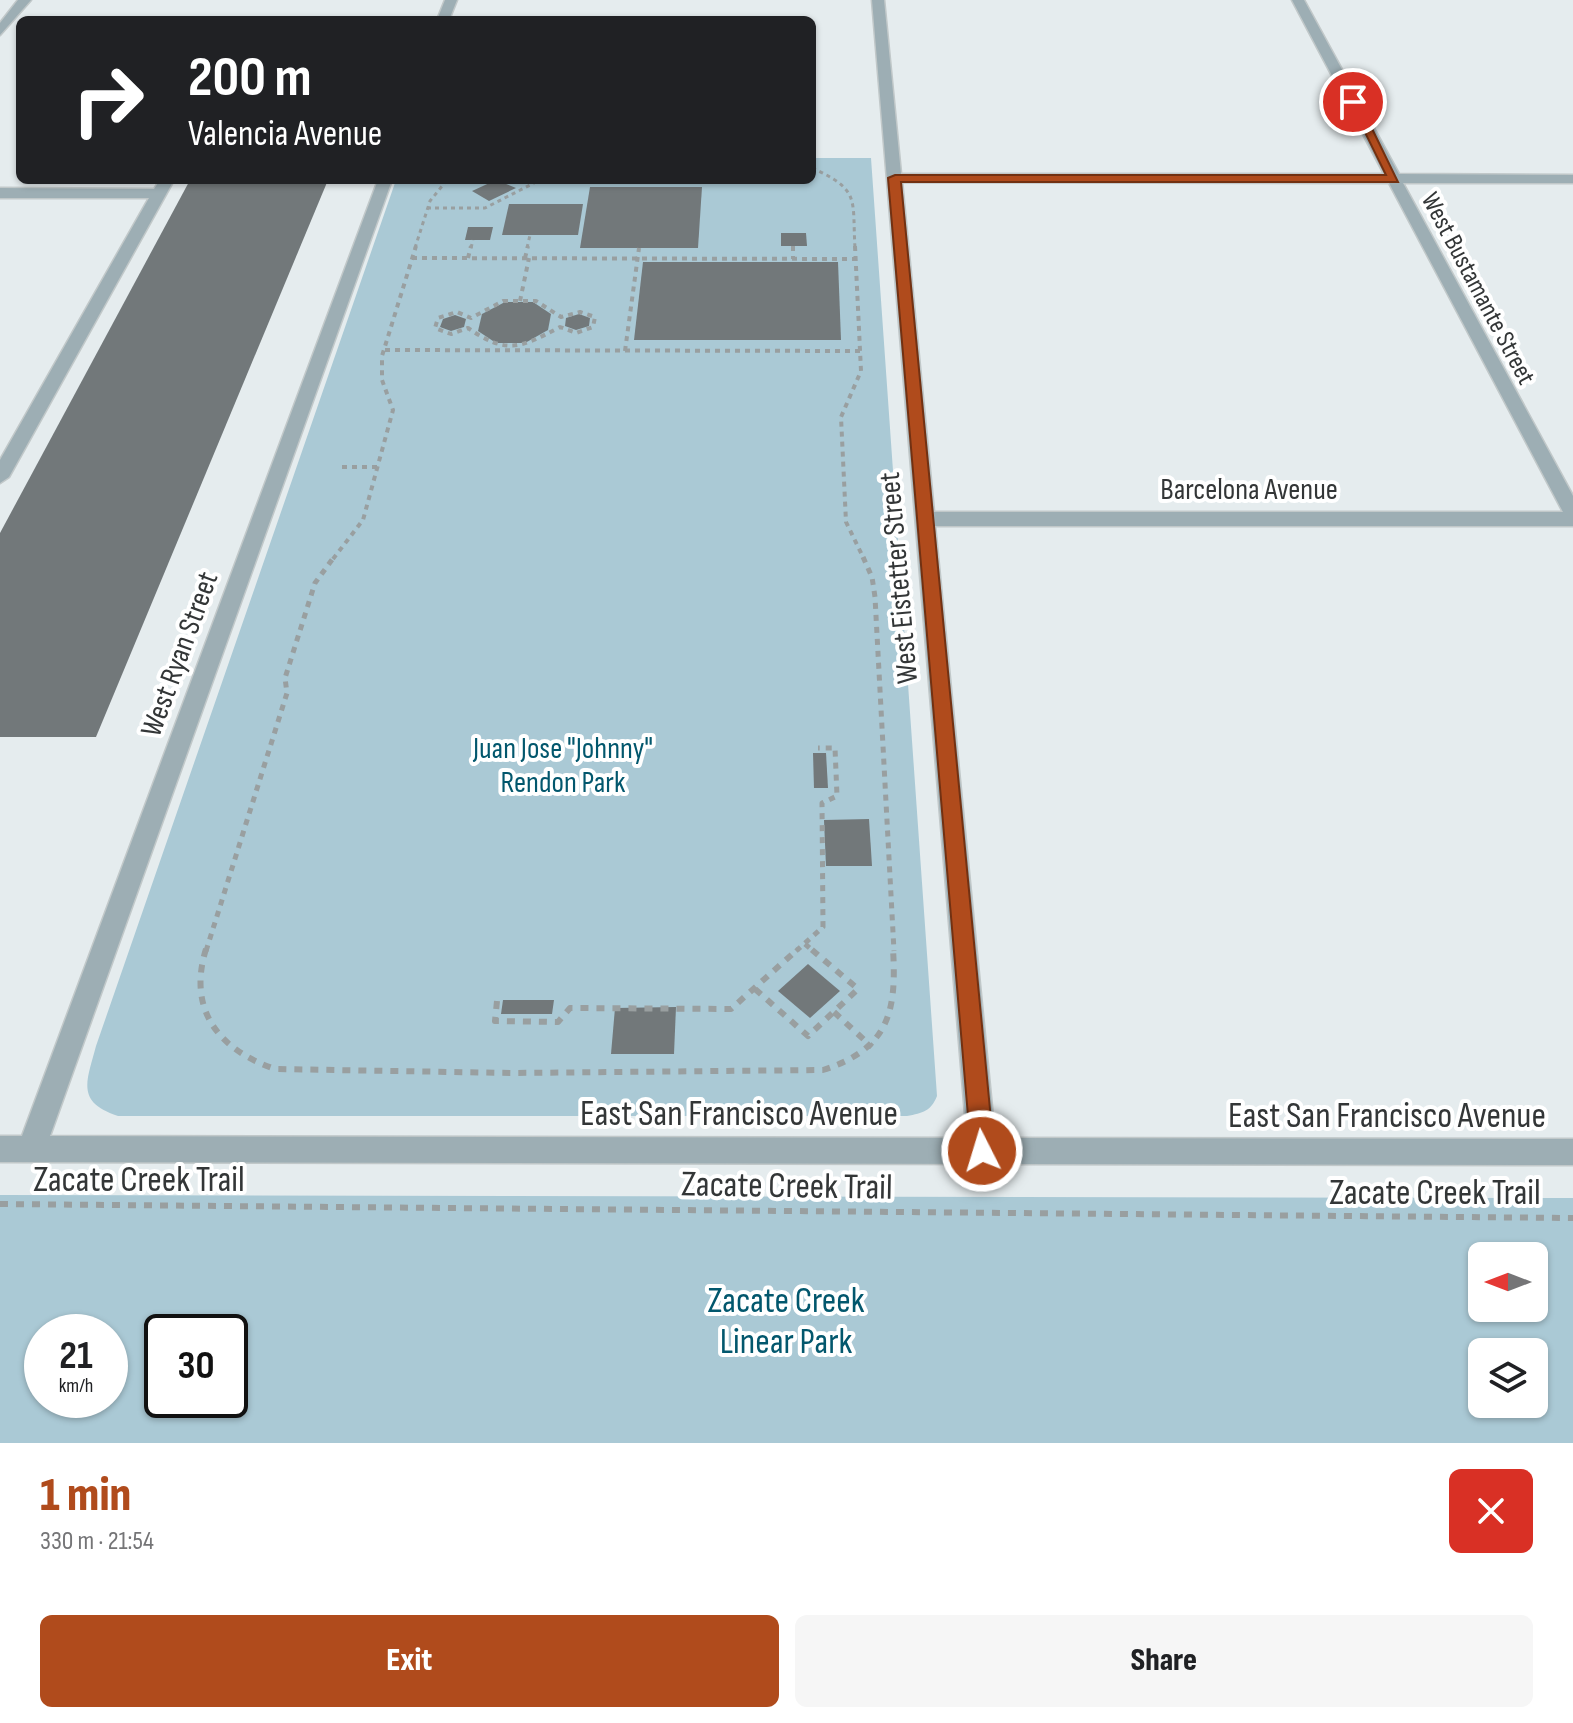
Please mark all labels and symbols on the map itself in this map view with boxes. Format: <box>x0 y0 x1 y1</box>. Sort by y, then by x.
pin <box>1319 68 1387 136</box>
street label: West Bustamante Street <box>1414 187 1541 390</box>
street label: West Eistetter Street <box>872 471 926 685</box>
street label: Barcelona Avenue <box>1160 472 1338 508</box>
street label: West Ryan Street <box>133 567 226 742</box>
park label: Juan Jose "Johnny" Rendon Park <box>472 731 653 801</box>
street label: East San Francisco Avenue <box>580 1093 898 1136</box>
street label: East San Francisco Avenue <box>1228 1095 1546 1138</box>
position arrow <box>940 1109 1024 1193</box>
street label: Zacate Creek Trail <box>33 1159 245 1202</box>
street label: Zacate Creek Trail <box>681 1163 893 1210</box>
street label: Zacate Creek Trail <box>1329 1172 1541 1215</box>
north arrow <box>1468 1242 1548 1322</box>
park label: Zacate Creek Linear Park <box>708 1280 865 1364</box>
speed limit sign: 30 <box>144 1314 248 1418</box>

